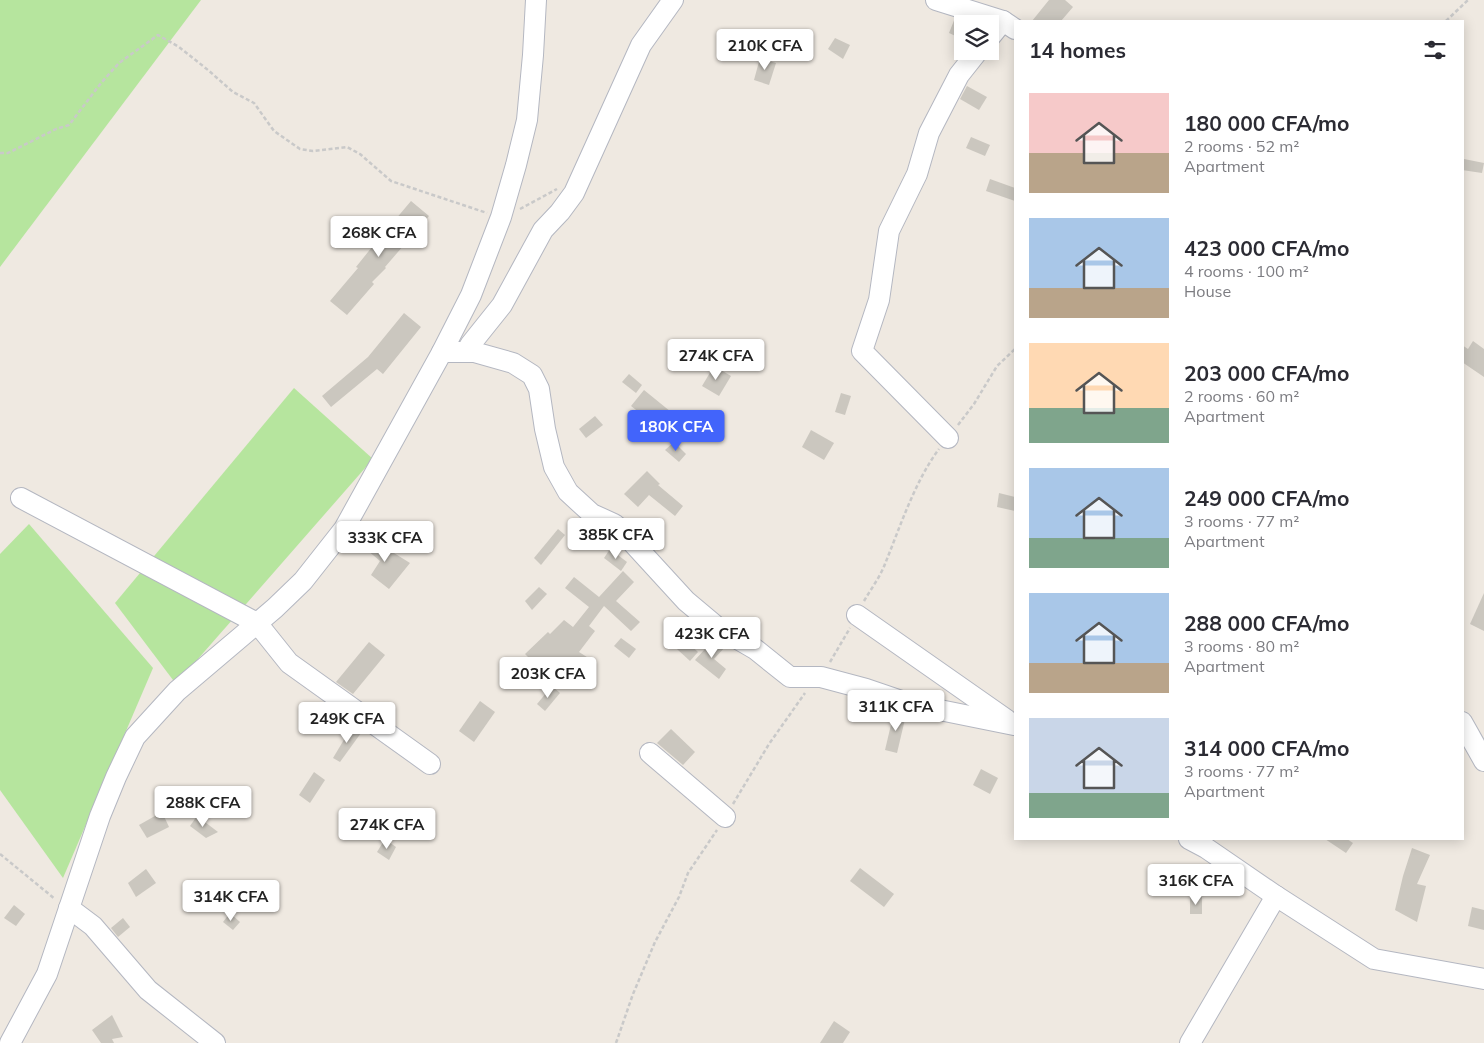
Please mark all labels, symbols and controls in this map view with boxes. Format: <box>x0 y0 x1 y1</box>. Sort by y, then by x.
map controls <box>954 15 999 60</box>
button: layers <box>954 15 999 60</box>
pin: 210K CFA <box>713 28 817 71</box>
text: 210K CFA <box>727 35 803 55</box>
icon: filters <box>1421 36 1449 64</box>
text: 14 homes <box>1029 37 1126 63</box>
text: 180 000 CFA/mo <box>1184 110 1349 136</box>
icon: home <box>1069 113 1129 173</box>
text: 2 rooms · 52 m² <box>1184 136 1299 156</box>
text: Apartment <box>1184 156 1265 176</box>
pin: 268K CFA <box>327 216 431 258</box>
text: 268K CFA <box>341 222 417 242</box>
text: 423 000 CFA/mo <box>1184 235 1349 261</box>
icon: home <box>1069 238 1129 298</box>
text: 4 rooms · 100 m² <box>1184 261 1309 281</box>
text: House <box>1184 281 1231 301</box>
pin: 274K CFA <box>664 338 768 381</box>
text: 274K CFA <box>678 345 754 365</box>
text: 203 000 CFA/mo <box>1184 360 1349 386</box>
icon: home <box>1069 363 1129 423</box>
text: 2 rooms · 60 m² <box>1184 386 1299 406</box>
text: Apartment <box>1184 406 1265 426</box>
pin: 180K CFA <box>624 410 728 452</box>
text: 180K CFA <box>638 416 714 436</box>
text: 249 000 CFA/mo <box>1184 485 1349 511</box>
icon: home <box>1069 488 1129 548</box>
text: 3 rooms · 77 m² <box>1184 511 1299 531</box>
pin: 385K CFA <box>564 518 668 560</box>
pin: 333K CFA <box>333 520 437 563</box>
text: 385K CFA <box>578 524 654 544</box>
text: 333K CFA <box>347 527 423 547</box>
text: Apartment <box>1184 531 1265 551</box>
text: 288 000 CFA/mo <box>1184 610 1349 636</box>
icon: home <box>1069 613 1129 673</box>
pin: 423K CFA <box>660 616 764 659</box>
text: 423K CFA <box>674 623 750 643</box>
text: 3 rooms · 80 m² <box>1184 636 1299 656</box>
pin: 203K CFA <box>496 656 600 699</box>
text: Apartment <box>1184 656 1265 676</box>
text: 203K CFA <box>510 663 586 683</box>
pin: 311K CFA <box>844 690 948 732</box>
text: 311K CFA <box>858 696 934 716</box>
pin: 249K CFA <box>295 702 399 744</box>
text: 249K CFA <box>309 708 385 728</box>
text: 314 000 CFA/mo <box>1184 735 1349 761</box>
icon: home <box>1069 738 1129 798</box>
text: 3 rooms · 77 m² <box>1184 761 1299 781</box>
text: Apartment <box>1184 781 1265 801</box>
pin: 288K CFA <box>151 786 255 828</box>
text: 288K CFA <box>165 792 241 812</box>
pin: 274K CFA <box>335 808 439 850</box>
text: 274K CFA <box>349 814 425 834</box>
pin: 316K CFA <box>1144 864 1248 906</box>
text: 316K CFA <box>1158 870 1234 890</box>
pin: 314K CFA <box>179 880 283 922</box>
text: 314K CFA <box>193 886 269 906</box>

